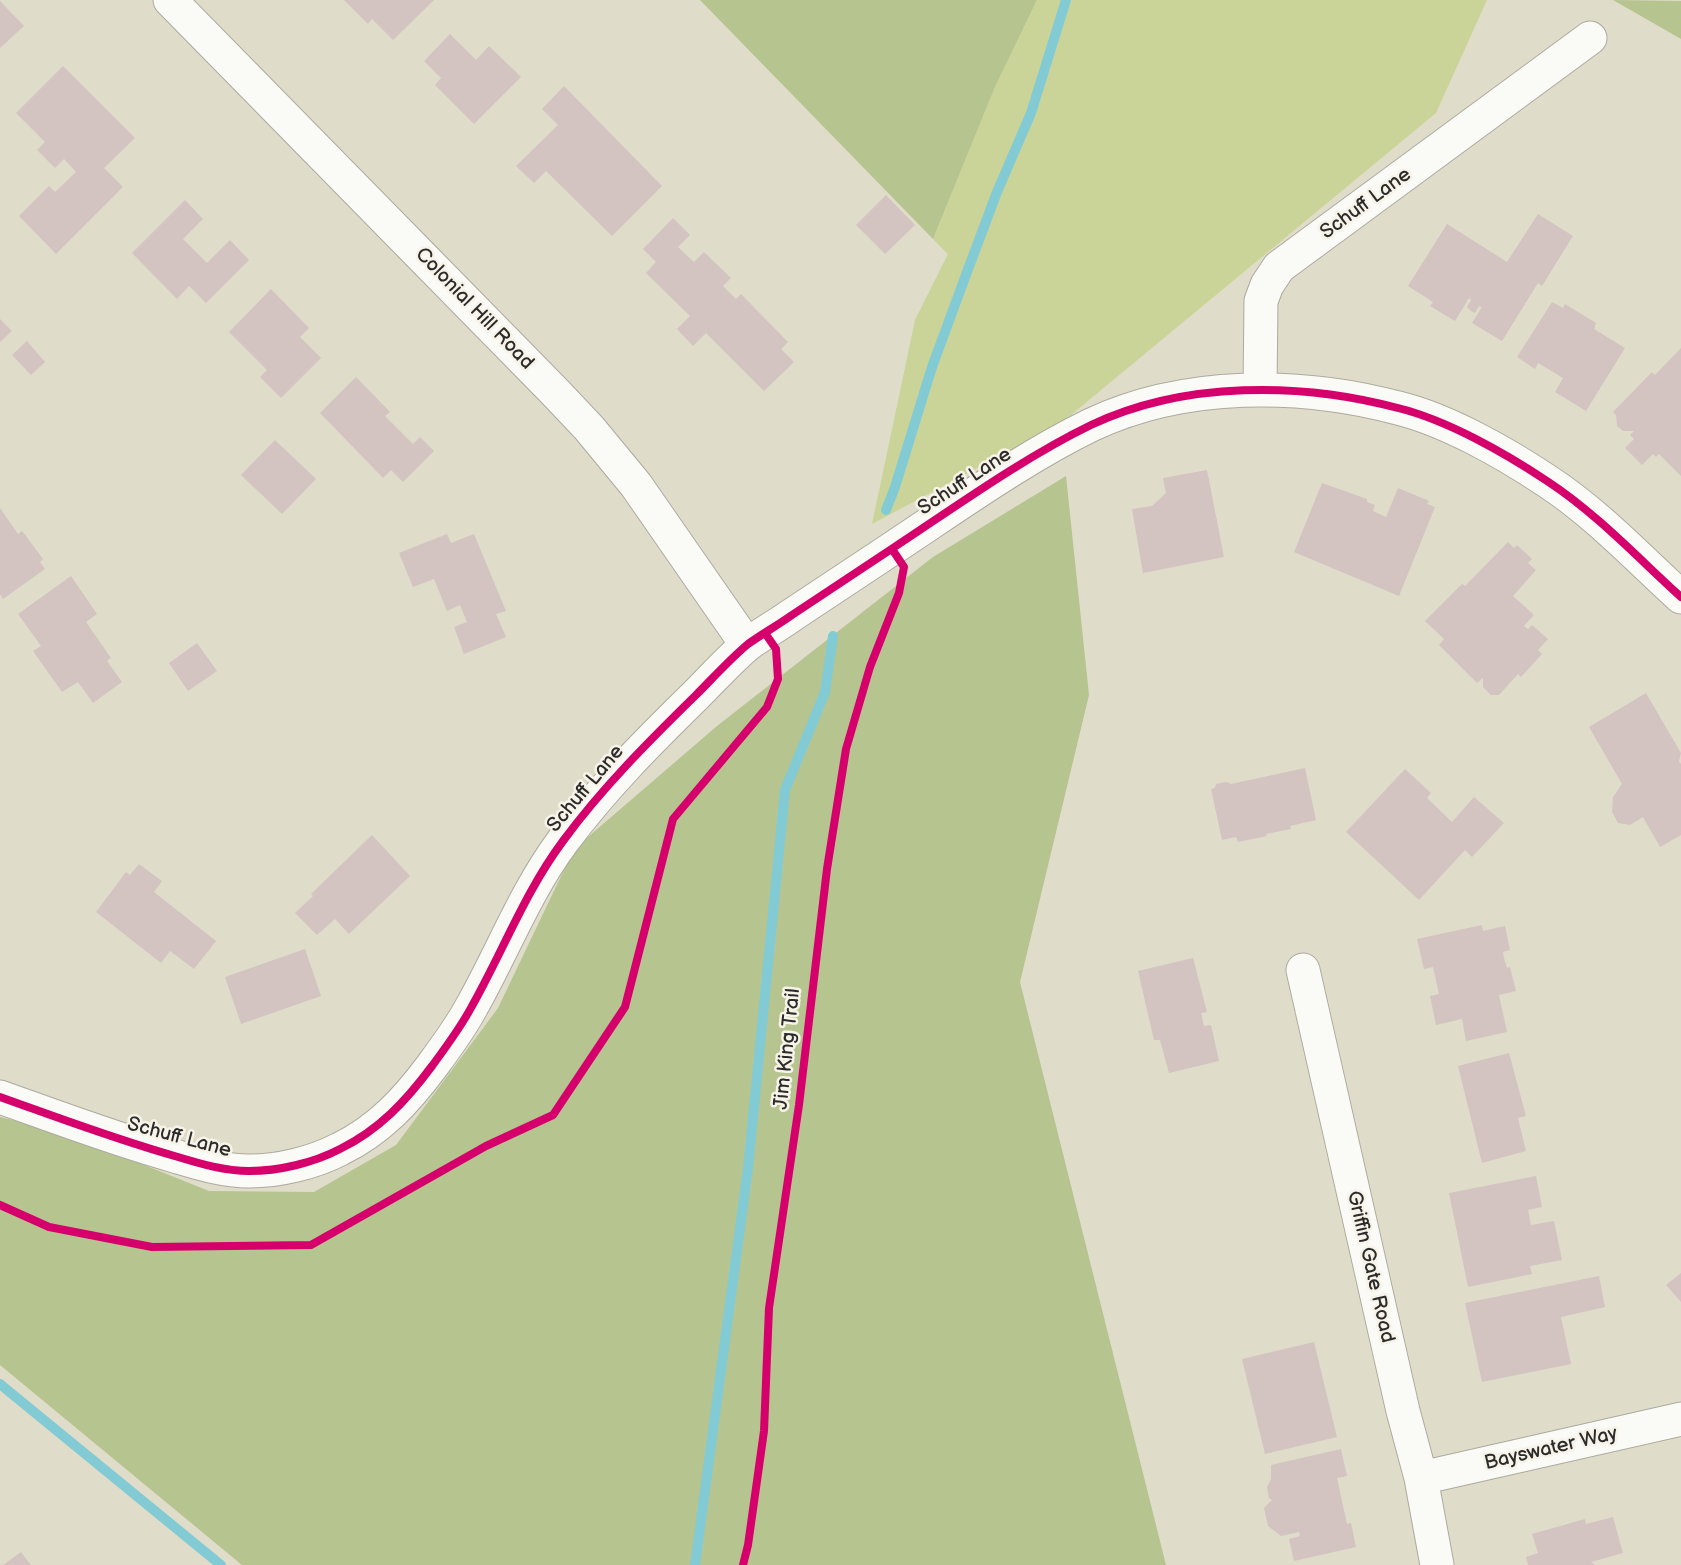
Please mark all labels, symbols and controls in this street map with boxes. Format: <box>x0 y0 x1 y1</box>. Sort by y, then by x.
street label: Schuff Lane <box>1316 163 1416 245</box>
street label: Colonial Hill Road <box>410 243 538 375</box>
street label: Schuff Lane <box>914 443 1016 521</box>
street label: Schuff Lane <box>543 741 629 837</box>
street label: Jim King Trail <box>770 987 806 1111</box>
street label: Schuff Lane <box>124 1113 234 1163</box>
street label: Griffin Gate Road <box>1341 1189 1399 1345</box>
street label: Bayswater Way <box>1482 1422 1620 1476</box>

